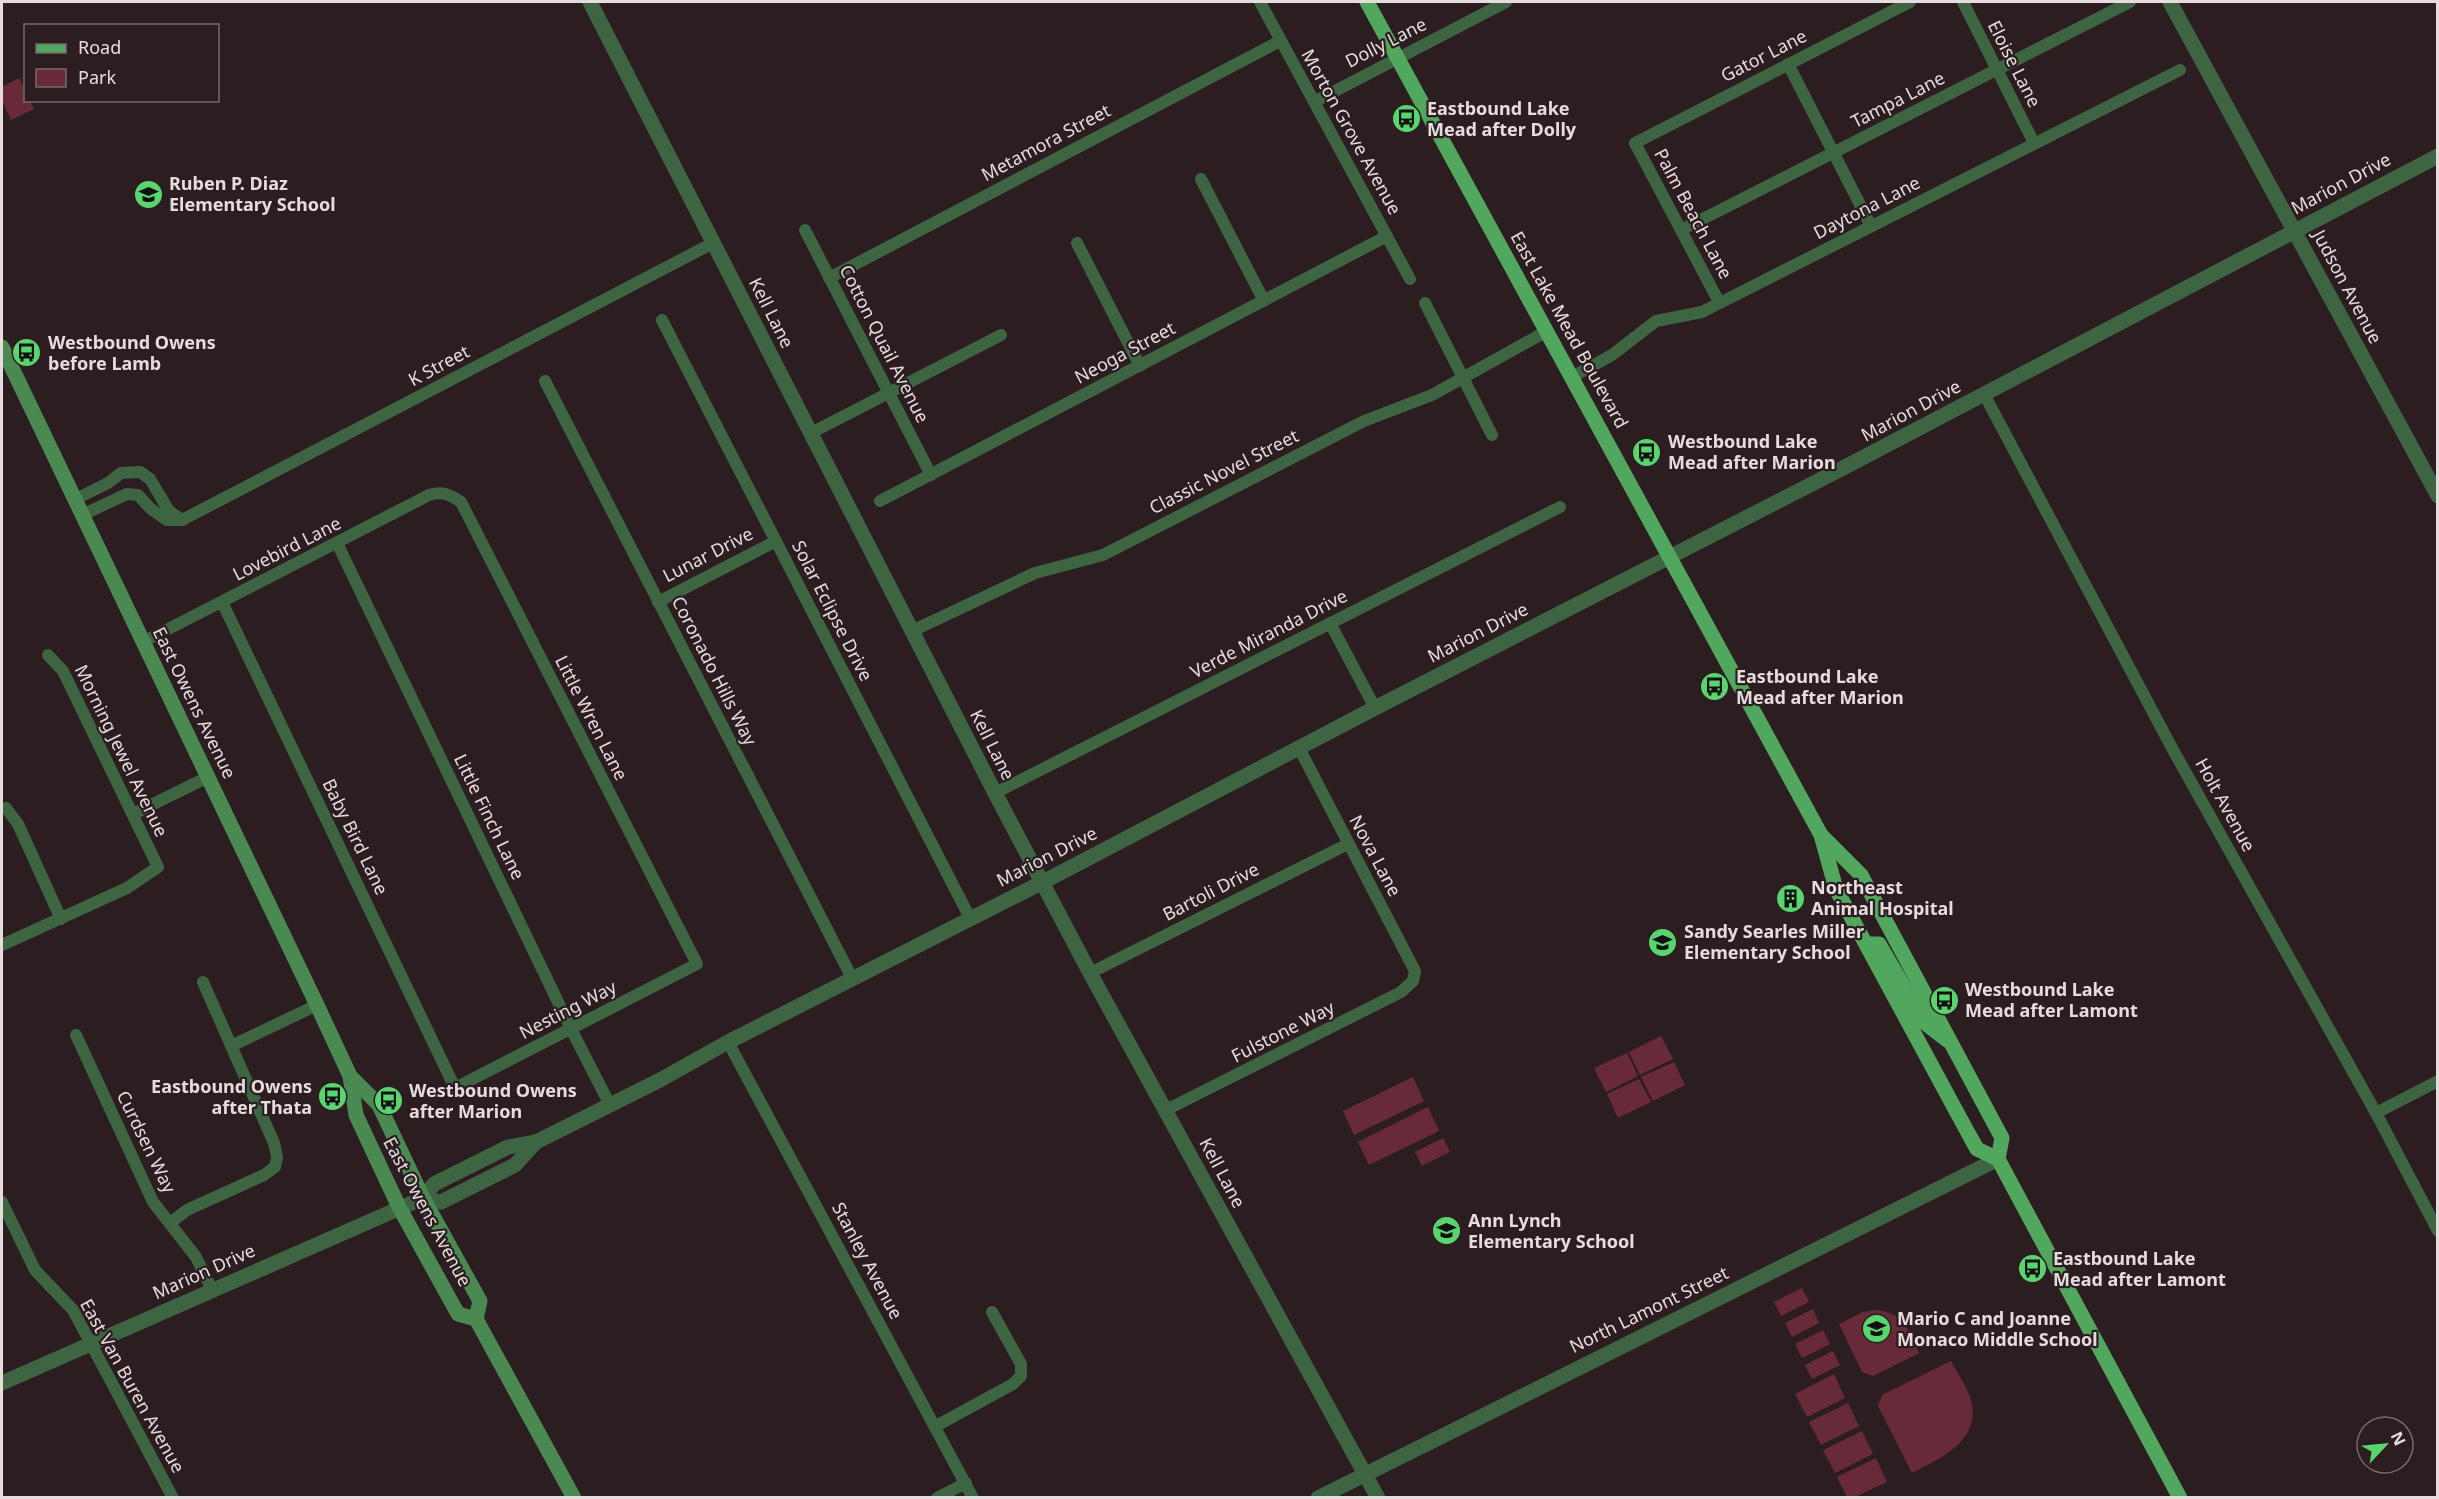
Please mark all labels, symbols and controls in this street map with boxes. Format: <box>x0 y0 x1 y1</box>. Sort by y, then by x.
street label: Dolly Lane <box>1341 11 1430 73</box>
street label: Eloise Lane <box>1983 16 2047 111</box>
street label: Gator Lane <box>1716 23 1811 87</box>
legend <box>24 24 219 102</box>
text: Road <box>78 35 121 59</box>
street label: Morton Grove Avenue <box>1296 44 1407 219</box>
text: Park <box>78 65 116 89</box>
street label: Tampa Lane <box>1847 65 1949 133</box>
place label: Eastbound Lake Mead after Dolly <box>1427 96 1577 141</box>
street label: Metamora Street <box>977 98 1115 186</box>
bus stop icon: Eastbound Lake Mead after Dolly <box>1390 103 1422 135</box>
street label: Palm Beach Lane <box>1649 144 1738 283</box>
street label: Marion Drive <box>2286 147 2395 219</box>
street label: Daytona Lane <box>1809 170 1924 244</box>
place label: Ruben P. Diaz Elementary School <box>169 171 336 216</box>
school or university icon: Ruben P. Diaz Elementary School <box>132 178 164 210</box>
street label: Judson Avenue <box>2307 224 2388 348</box>
street label: East Lake Mead Boulevard <box>1506 227 1634 432</box>
street label: Cotton Quail Avenue <box>835 260 935 427</box>
street label: Kell Lane <box>744 273 800 352</box>
street label: Neoga Street <box>1070 315 1180 389</box>
place label: Westbound Owens before Lamb <box>48 330 216 375</box>
bus stop icon: Westbound Owens before Lamb <box>11 337 43 369</box>
street label: K Street <box>404 339 474 391</box>
street label: Marion Drive <box>1856 374 1965 446</box>
street label: Classic Novel Street <box>1145 423 1303 519</box>
place label: Westbound Lake Mead after Marion <box>1668 429 1836 474</box>
bus stop icon: Westbound Lake Mead after Marion <box>1631 436 1663 468</box>
street label: Lovebird Lane <box>228 510 345 586</box>
street label: Lunar Drive <box>658 521 757 587</box>
street label: Solar Eclipse Drive <box>787 536 879 685</box>
street label: Verde Miranda Drive <box>1186 583 1351 683</box>
street label: Coronado Hills Way <box>667 592 763 750</box>
street label: Marion Drive <box>1423 597 1532 668</box>
street label: East Owens Avenue <box>148 623 242 782</box>
street label: Little Wren Lane <box>550 651 634 784</box>
street label: Morning Jewel Avenue <box>70 660 174 841</box>
place label: Eastbound Lake Mead after Marion <box>1736 664 1904 709</box>
bus stop icon: Eastbound Lake Mead after Marion <box>1699 671 1731 703</box>
street label: Kell Lane <box>965 705 1021 784</box>
street label: Little Finch Lane <box>449 750 531 883</box>
street label: Holt Avenue <box>2190 754 2261 855</box>
street label: Baby Bird Lane <box>317 775 394 899</box>
street label: Nova Lane <box>1344 811 1407 900</box>
street label: Marion Drive <box>992 821 1101 892</box>
street label: Bartoli Drive <box>1158 857 1263 926</box>
place label: Northeast Animal Hospital <box>1811 875 1954 920</box>
building icon: Northeast Animal Hospital <box>1774 882 1806 914</box>
place label: Sandy Searles Miller Elementary School <box>1684 919 1864 964</box>
school or university icon: Sandy Searles Miller Elementary School <box>1647 926 1679 958</box>
street label: Nesting Way <box>515 974 621 1044</box>
place label: Westbound Lake Mead after Lamont <box>1965 977 2138 1022</box>
bus stop icon: Westbound Lake Mead after Lamont <box>1928 984 1960 1016</box>
street label: Fulstone Way <box>1227 994 1339 1067</box>
place label: Eastbound Owens after Thata <box>151 1074 312 1119</box>
place label: Westbound Owens after Marion <box>409 1078 577 1123</box>
bus stop icon: Eastbound Owens after Thata <box>317 1081 349 1113</box>
bus stop icon: Westbound Owens after Marion <box>372 1085 404 1117</box>
street label: Curdsen Way <box>112 1086 182 1197</box>
street label: East Owens Avenue <box>378 1133 477 1290</box>
street label: Kell Lane <box>1194 1133 1251 1212</box>
street label: Stanley Avenue <box>827 1198 909 1323</box>
place label: Ann Lynch Elementary School <box>1468 1208 1635 1253</box>
school or university icon: Ann Lynch Elementary School <box>1431 1215 1463 1247</box>
street label: Marion Drive <box>149 1238 259 1304</box>
place label: Eastbound Lake Mead after Lamont <box>2053 1246 2226 1291</box>
bus stop icon: Eastbound Lake Mead after Lamont <box>2016 1253 2048 1285</box>
street label: North Lamont Street <box>1565 1260 1733 1358</box>
street label: East Van Buren Avenue <box>75 1294 191 1477</box>
place label: Mario C and Joanne Monaco Middle School <box>1897 1306 2098 1351</box>
school or university icon: Mario C and Joanne Monaco Middle School <box>1860 1313 1892 1345</box>
north arrow <box>2355 1415 2415 1475</box>
text: N <box>2386 1428 2411 1449</box>

